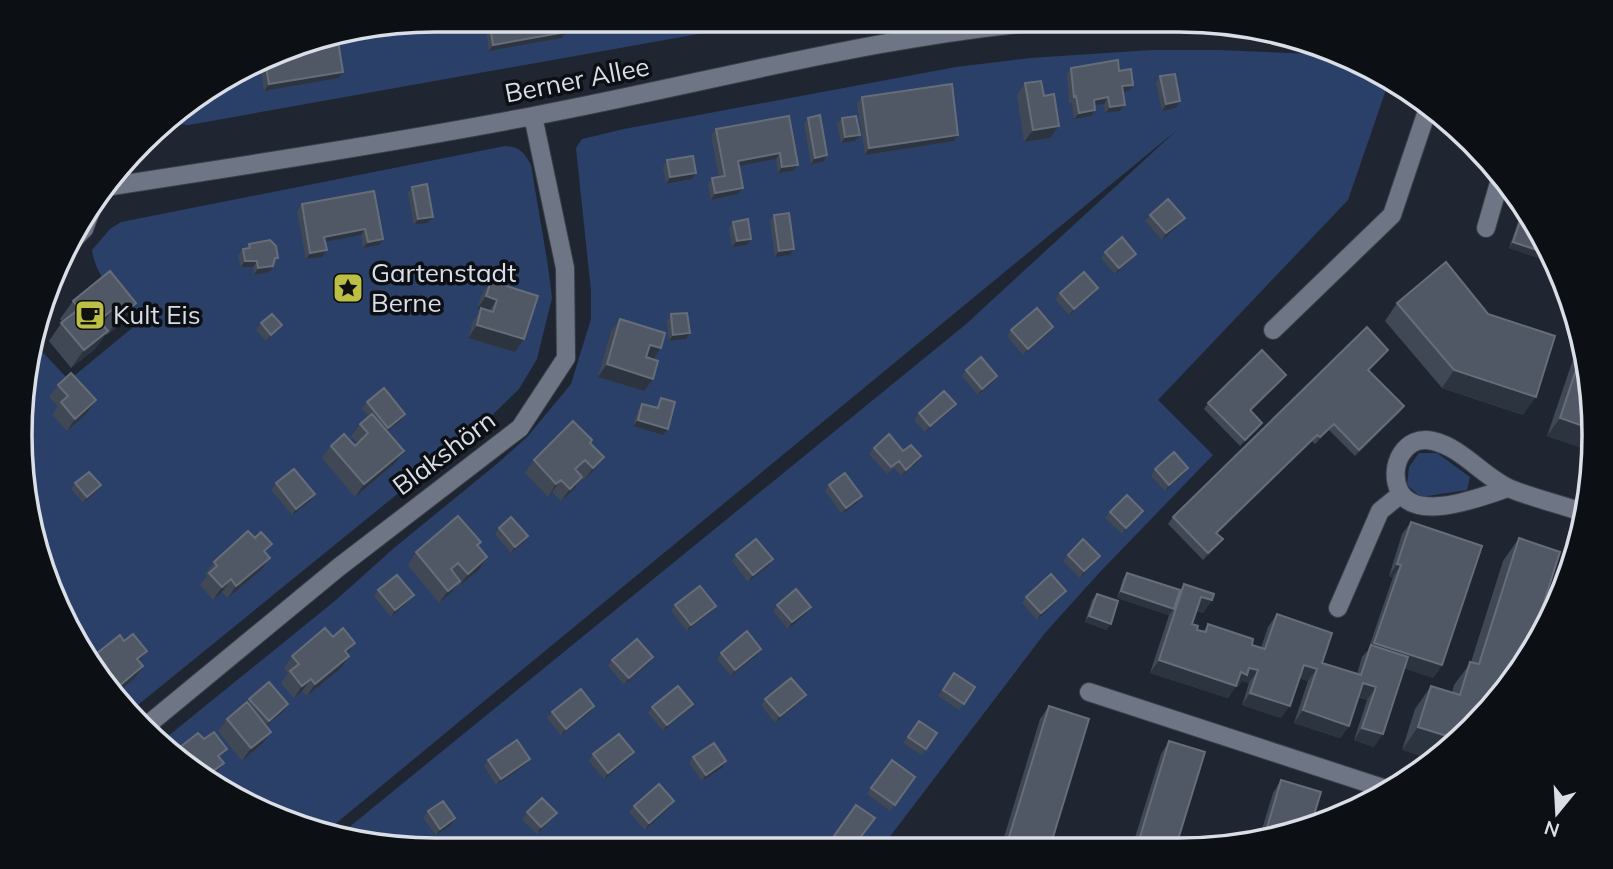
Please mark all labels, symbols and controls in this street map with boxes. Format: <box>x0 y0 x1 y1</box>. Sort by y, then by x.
street label: Berner Allee <box>502 49 652 110</box>
place label: Gartenstadt Berne <box>371 256 516 319</box>
place icon: Gartenstadt Berne <box>331 271 365 305</box>
cafe icon: Kult Eis <box>73 298 107 332</box>
place label: Kult Eis <box>113 298 201 331</box>
street label: Blakshörn <box>386 403 502 502</box>
north arrow <box>1522 778 1592 848</box>
text: N <box>1541 816 1562 843</box>

